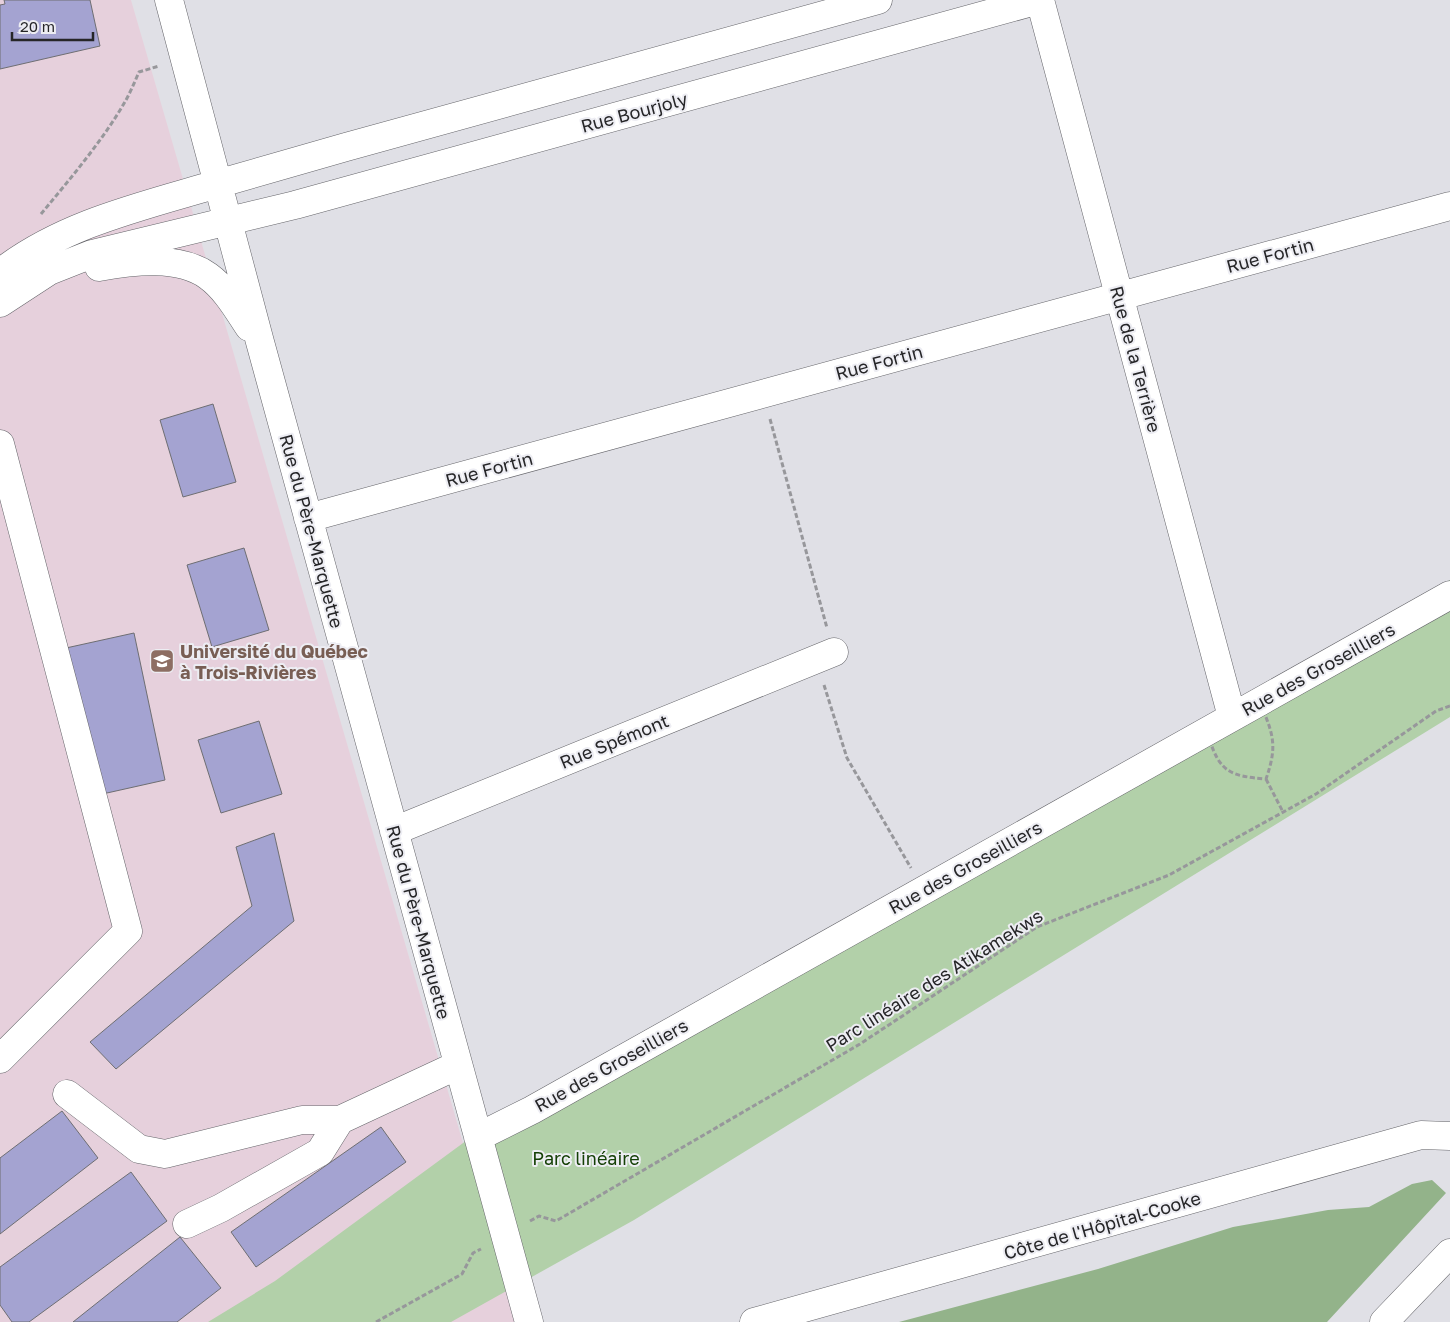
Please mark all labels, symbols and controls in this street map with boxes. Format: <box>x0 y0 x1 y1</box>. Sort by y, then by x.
scale bar <box>12 10 94 42</box>
text: 20 m <box>20 17 55 35</box>
street label: Rue Bourjoly <box>578 87 690 137</box>
street label: Rue Fortin <box>1224 233 1316 277</box>
street label: Rue de la Terrière <box>1106 283 1166 435</box>
street label: Rue Fortin <box>833 340 925 384</box>
street label: Rue du Père-Marquette <box>276 432 348 630</box>
street label: Rue Fortin <box>443 447 535 491</box>
street label: Rue des Groseilliers <box>1238 618 1398 720</box>
place label: Université du Québec à Trois-Rivières <box>180 640 368 683</box>
school or university icon: Université du Québec à Trois-Rivières <box>149 648 175 674</box>
street label: Rue Spémont <box>556 709 672 773</box>
street label: Rue des Groseilliers <box>885 816 1045 918</box>
street label: Rue du Père-Marquette <box>383 823 455 1021</box>
street label: Parc linéaire des Atikamekws <box>821 904 1047 1056</box>
street label: Rue des Groseilliers <box>531 1014 691 1116</box>
park label: Parc linéaire <box>532 1147 640 1169</box>
street label: Côte de l'Hôpital-Cooke <box>1001 1186 1203 1264</box>

